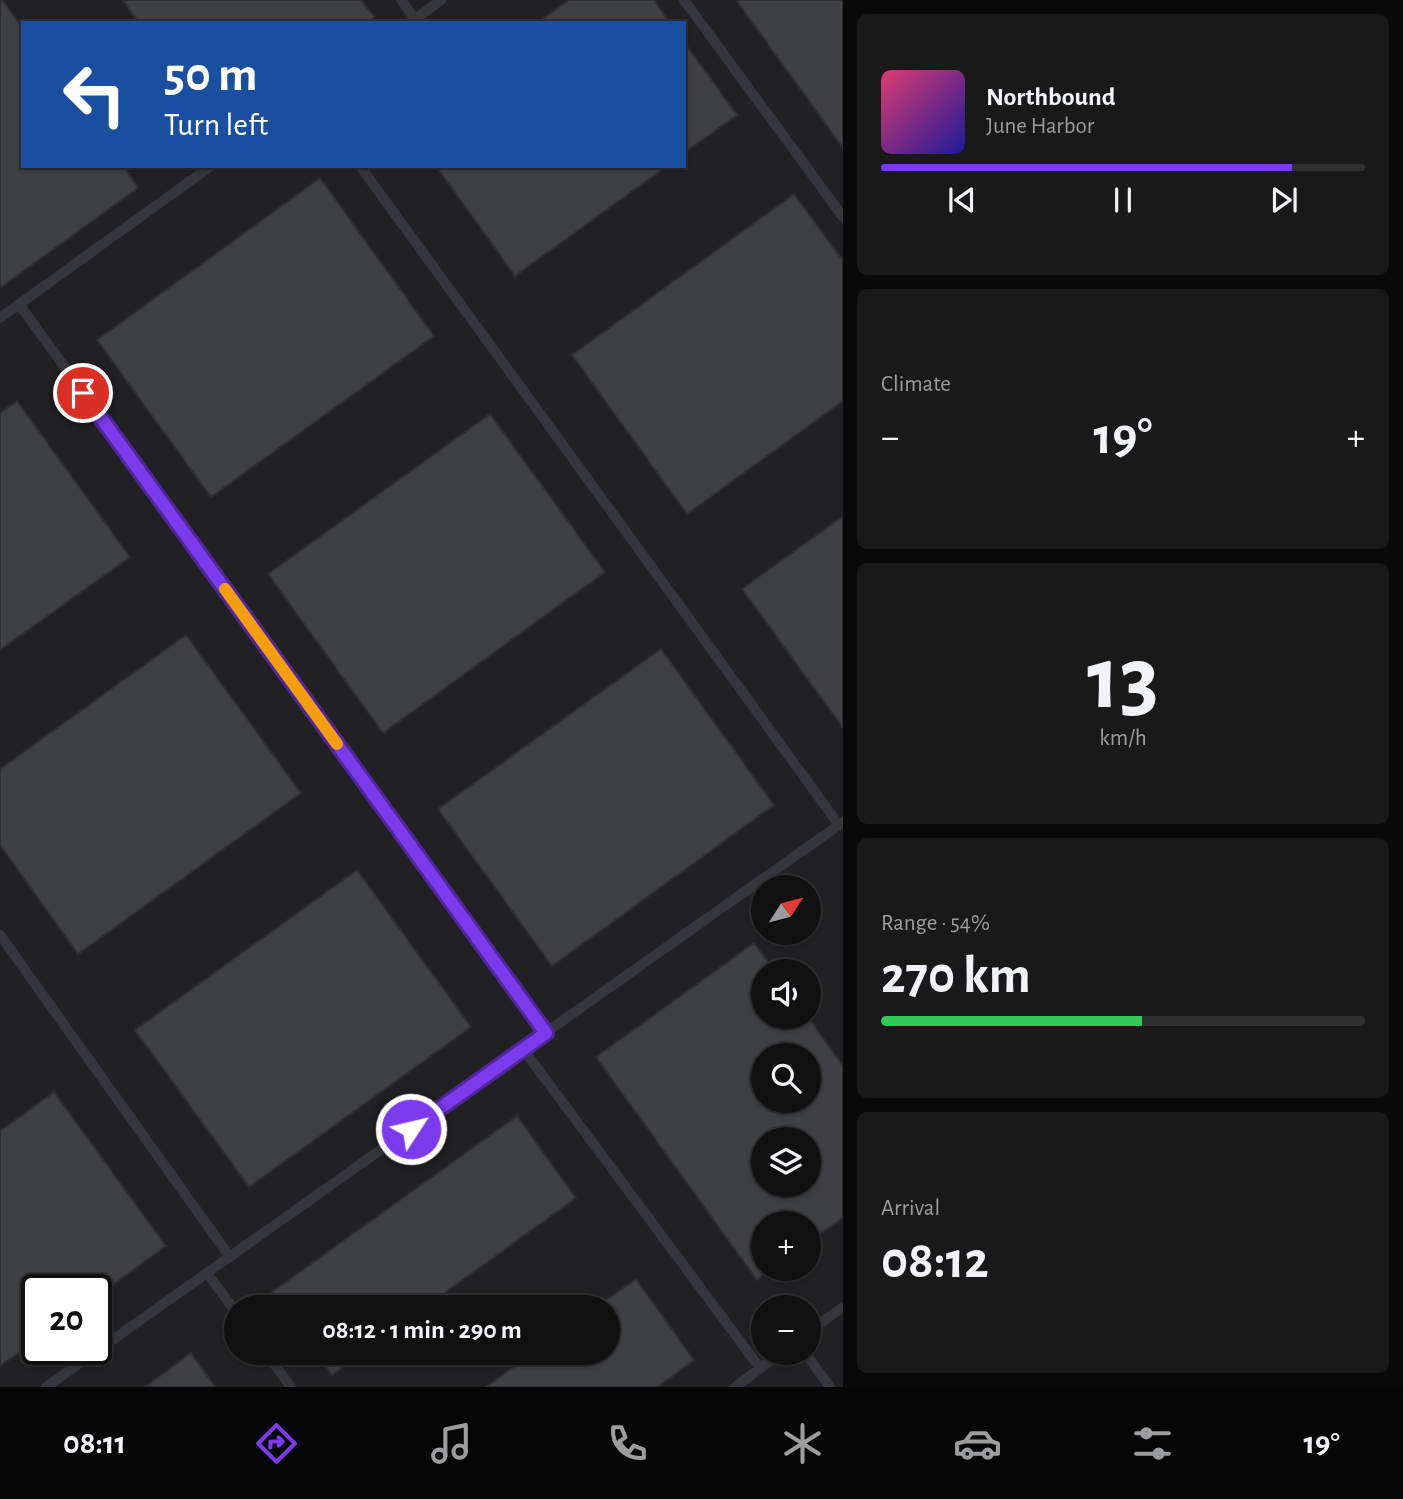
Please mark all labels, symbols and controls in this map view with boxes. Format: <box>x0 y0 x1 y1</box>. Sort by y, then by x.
icon: left <box>49 49 140 140</box>
text: 50 m <box>164 51 258 100</box>
text: Northbound <box>986 84 1115 110</box>
text: Turn left <box>164 109 268 141</box>
text: June Harbor <box>986 115 1094 138</box>
icon: previous <box>943 181 981 219</box>
icon: pause <box>1104 181 1142 219</box>
icon: next <box>1265 181 1303 219</box>
pin <box>53 363 113 423</box>
text: Climate <box>881 373 951 396</box>
icon: arrive <box>64 374 102 412</box>
text: 19° <box>1093 411 1153 463</box>
text: − <box>881 419 899 457</box>
text: + <box>1347 419 1365 457</box>
text: 13 <box>1087 634 1159 725</box>
text: km/h <box>1099 727 1147 750</box>
north arrow <box>751 875 821 945</box>
map controls <box>751 875 821 1365</box>
text: Range · 54% <box>881 912 990 935</box>
text: 270 km <box>881 950 1031 1002</box>
button: sound <box>751 959 821 1029</box>
button: search <box>751 1043 821 1113</box>
position arrow <box>374 1092 448 1166</box>
button: layers <box>751 1127 821 1197</box>
text: Arrival <box>881 1197 940 1220</box>
button: + <box>751 1211 821 1281</box>
text: 08:12 <box>881 1235 989 1287</box>
speed limit sign: 20 <box>21 1274 112 1365</box>
button: − <box>751 1295 821 1365</box>
text: 08:12 · 1 min · 290 m <box>322 1317 522 1343</box>
icon: directions <box>252 1419 301 1468</box>
icon: music <box>427 1419 476 1468</box>
icon: phone <box>603 1419 652 1468</box>
icon: climate <box>778 1419 827 1468</box>
icon: car <box>953 1419 1002 1468</box>
icon: filters <box>1128 1419 1177 1468</box>
text: 08:11 <box>63 1427 126 1459</box>
text: 19° <box>1303 1427 1340 1459</box>

